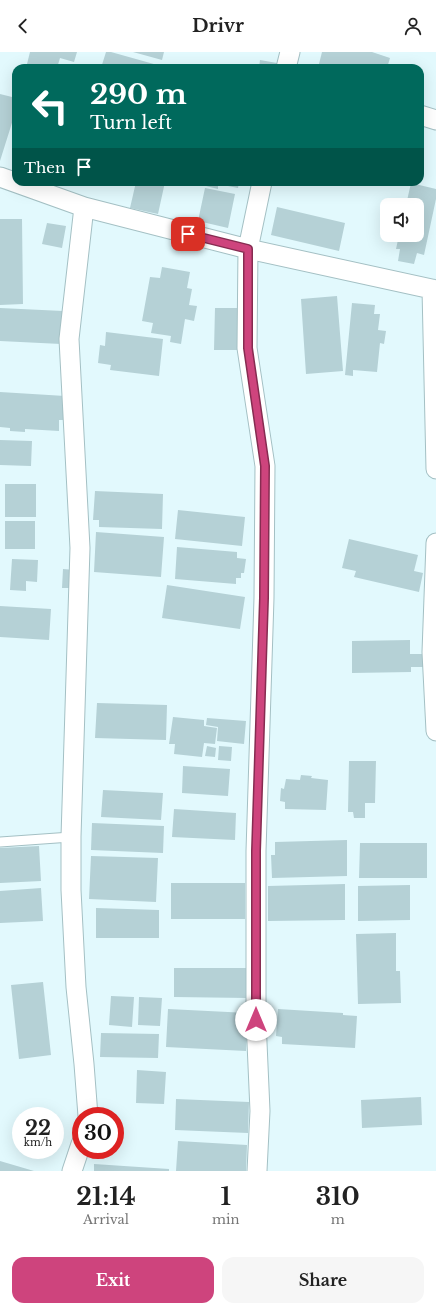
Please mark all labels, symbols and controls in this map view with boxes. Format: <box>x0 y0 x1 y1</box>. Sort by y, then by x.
icon: back <box>12 15 34 37</box>
text: Drivr <box>192 15 244 37</box>
icon: person <box>402 15 424 37</box>
text: 290 m <box>90 77 187 112</box>
icon: left <box>24 80 76 132</box>
text: Turn left <box>90 112 172 134</box>
icon: arrive <box>73 156 95 178</box>
text: Then <box>24 158 65 177</box>
map controls <box>380 198 424 242</box>
button: sound <box>380 198 424 242</box>
pin <box>171 217 205 251</box>
icon: arrive <box>177 223 199 245</box>
position arrow <box>235 999 277 1041</box>
speed limit sign: 30 <box>72 1107 124 1159</box>
text: 22 <box>25 1116 51 1140</box>
text: km/h <box>24 1136 52 1149</box>
text: 21:14 <box>76 1182 136 1211</box>
text: 1 <box>220 1182 231 1211</box>
text: 310 <box>316 1182 360 1211</box>
text: Arrival <box>83 1211 129 1228</box>
text: min <box>212 1211 239 1228</box>
text: m <box>331 1211 345 1228</box>
button: Exit <box>12 1257 214 1303</box>
button: Share <box>222 1257 424 1303</box>

